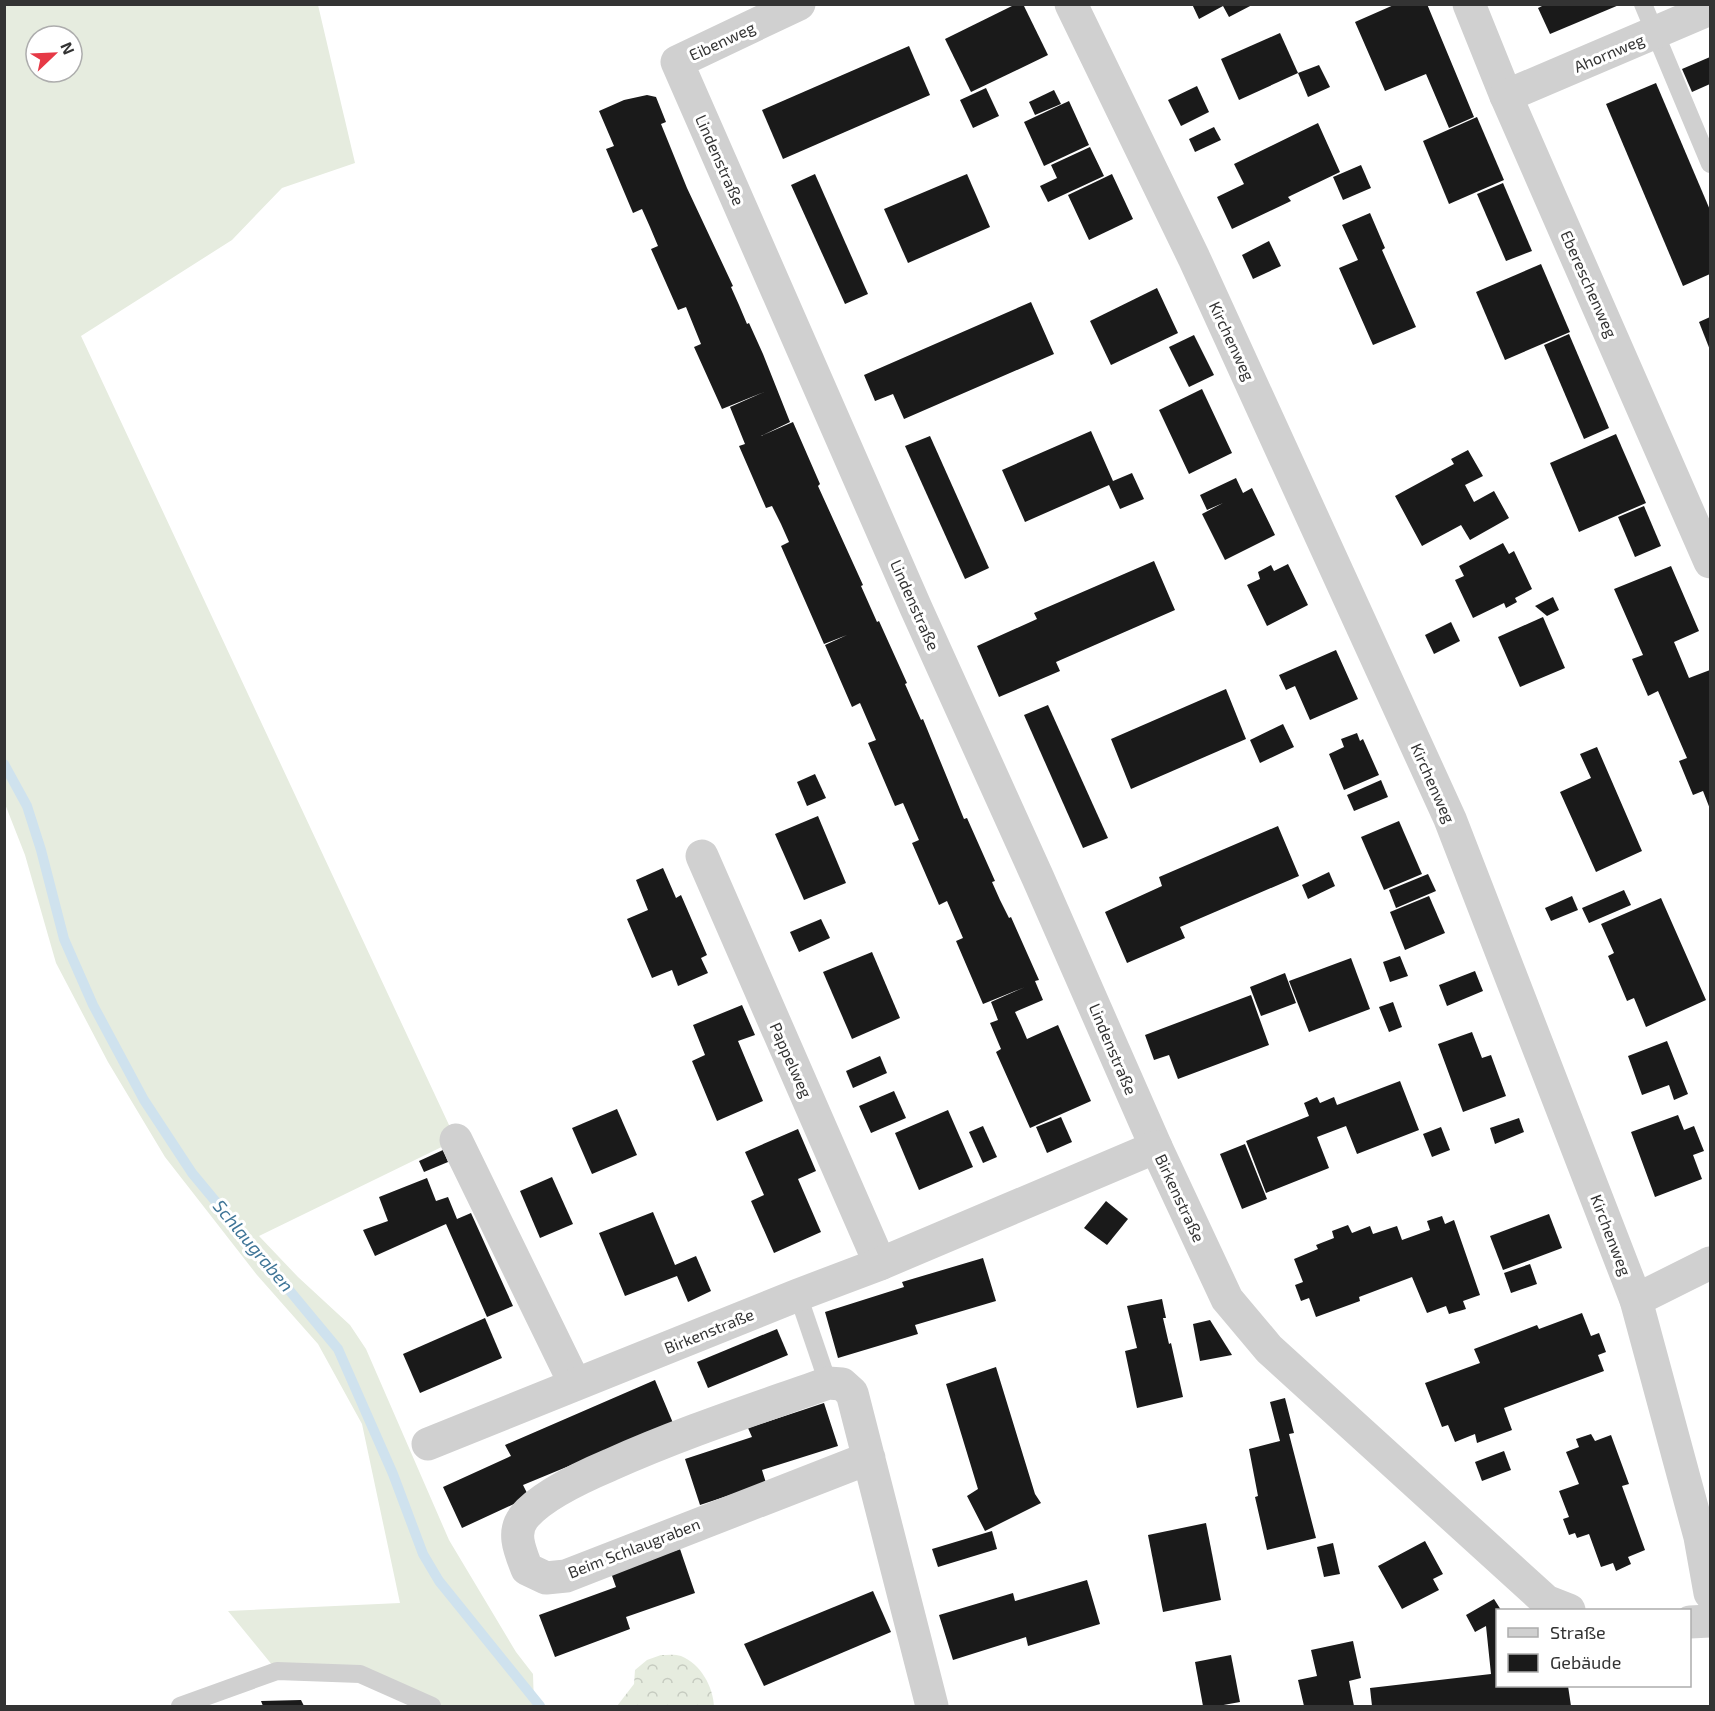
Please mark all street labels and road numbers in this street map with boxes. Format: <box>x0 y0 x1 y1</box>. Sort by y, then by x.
street label: Eibenweg <box>686 17 758 64</box>
street label: Ahornweg <box>1571 29 1647 76</box>
street label: Lindenstraße <box>692 111 749 208</box>
street label: Ebereschenweg <box>1557 227 1622 340</box>
street label: Kirchenweg <box>1206 298 1259 384</box>
street label: Lindenstraße <box>887 556 944 653</box>
street label: Kirchenweg <box>1407 740 1460 826</box>
street label: Lindenstraße <box>1086 1000 1141 1097</box>
street label: Pappelweg <box>766 1019 817 1100</box>
street label: Birkenstraße <box>1152 1151 1209 1245</box>
street label: Kirchenweg <box>1587 1192 1636 1278</box>
street label: Birkenstraße <box>661 1304 756 1357</box>
street label: Beim Schlaugraben <box>565 1514 703 1581</box>

